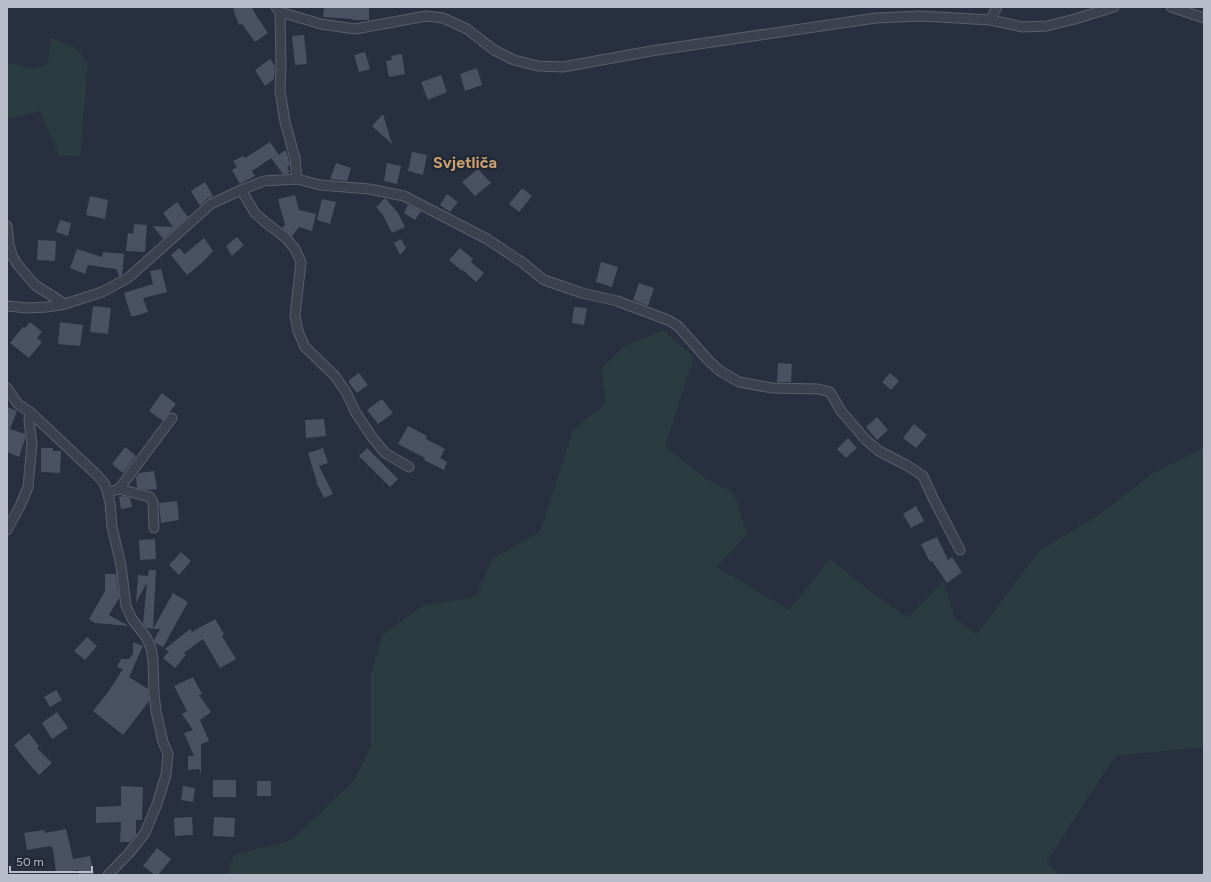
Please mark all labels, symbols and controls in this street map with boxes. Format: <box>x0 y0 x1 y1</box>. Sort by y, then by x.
district label: Svjetliča <box>433 153 497 172</box>
scale bar <box>10 848 92 874</box>
text: 50 m <box>16 855 44 869</box>

